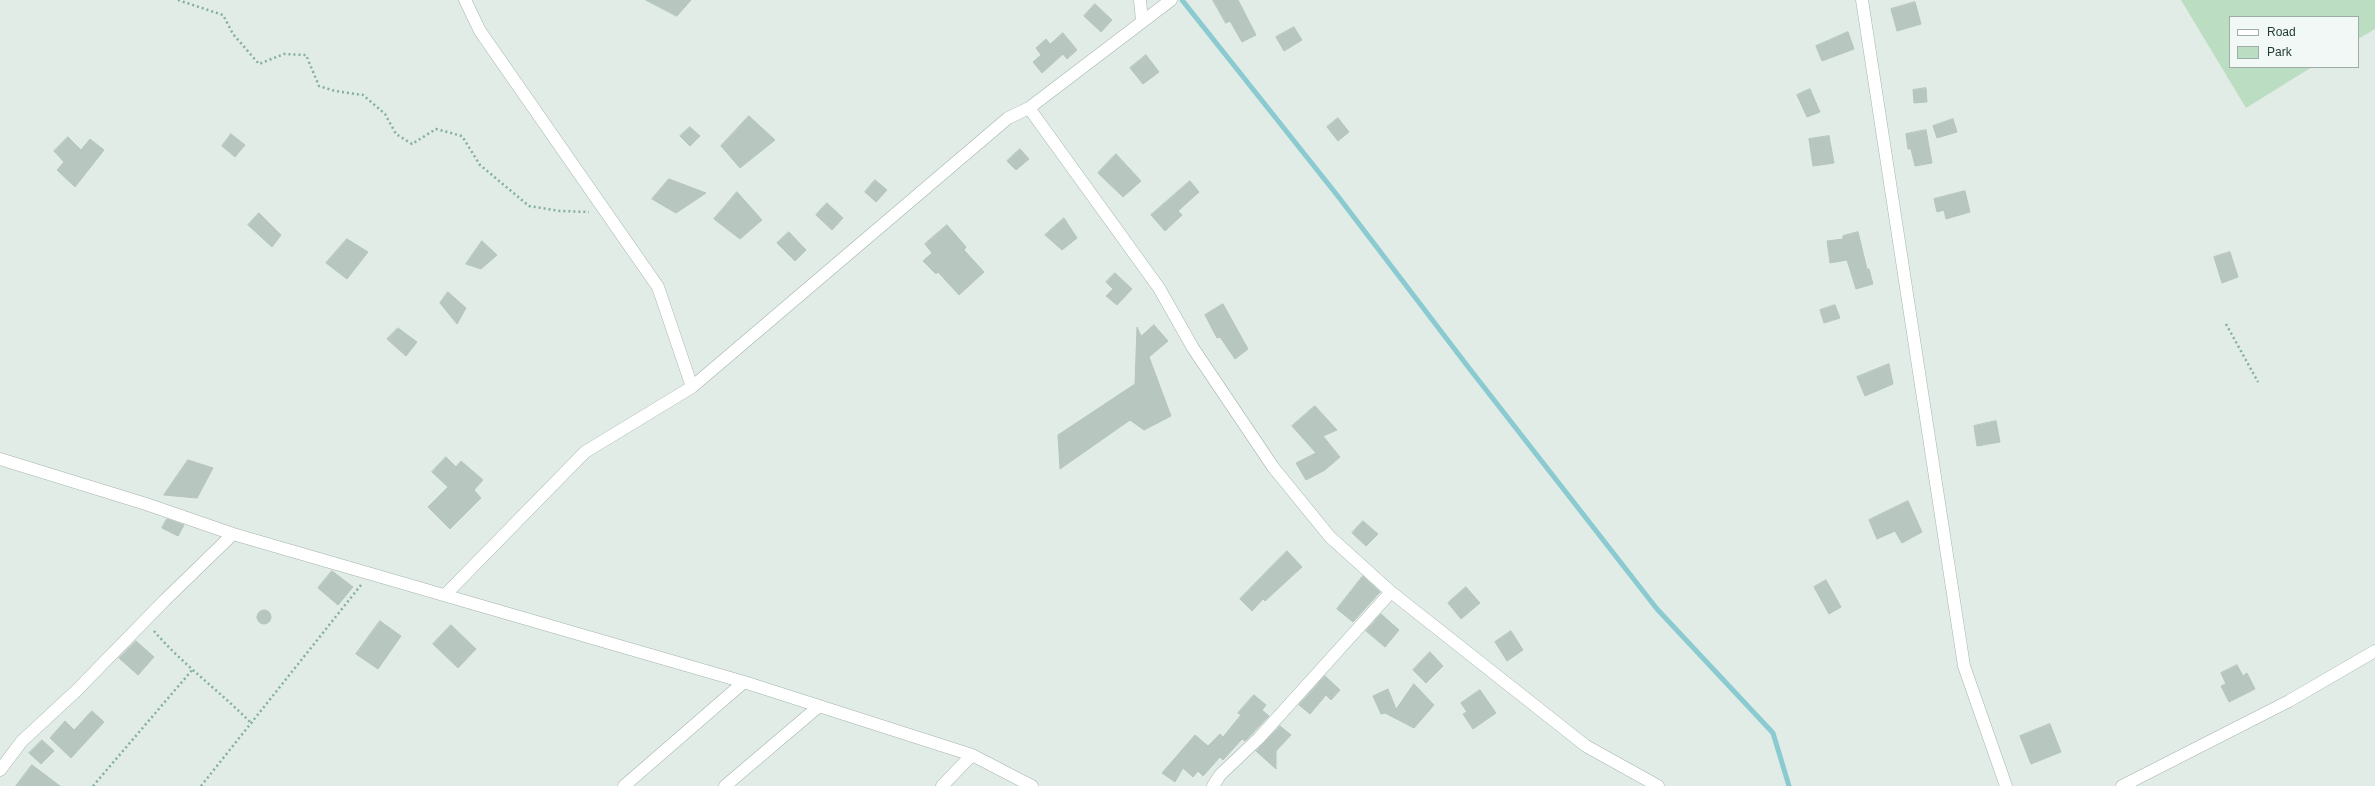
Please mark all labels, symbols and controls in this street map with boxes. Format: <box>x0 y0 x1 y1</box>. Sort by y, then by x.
legend <box>2229 16 2359 68</box>
text: Road <box>2267 25 2296 39</box>
text: Park <box>2267 45 2292 59</box>

